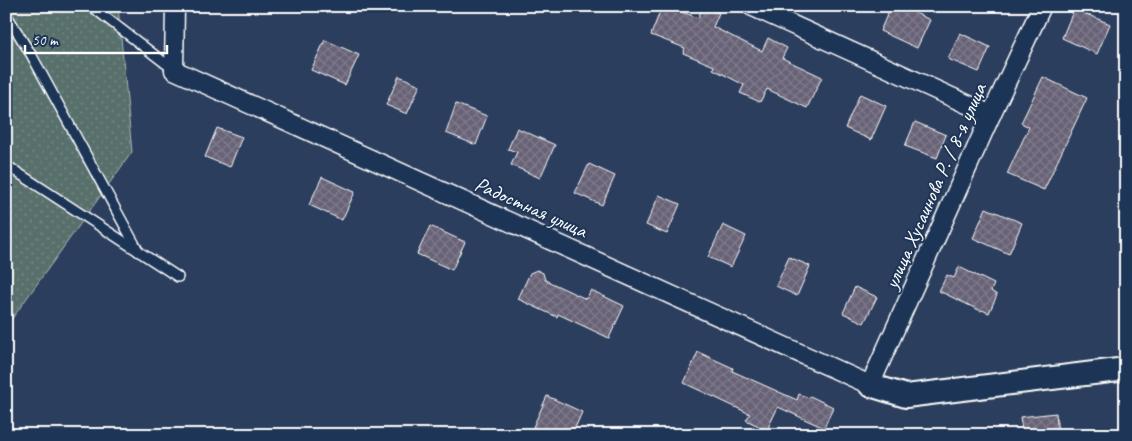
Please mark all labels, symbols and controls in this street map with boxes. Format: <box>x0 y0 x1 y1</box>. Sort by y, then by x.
scale bar <box>25 22 168 54</box>
text: 50 m <box>32 31 59 50</box>
street label: улица Хусаинова Р. / 8-я улица <box>877 78 993 294</box>
street label: Радостная улица <box>471 171 593 244</box>

